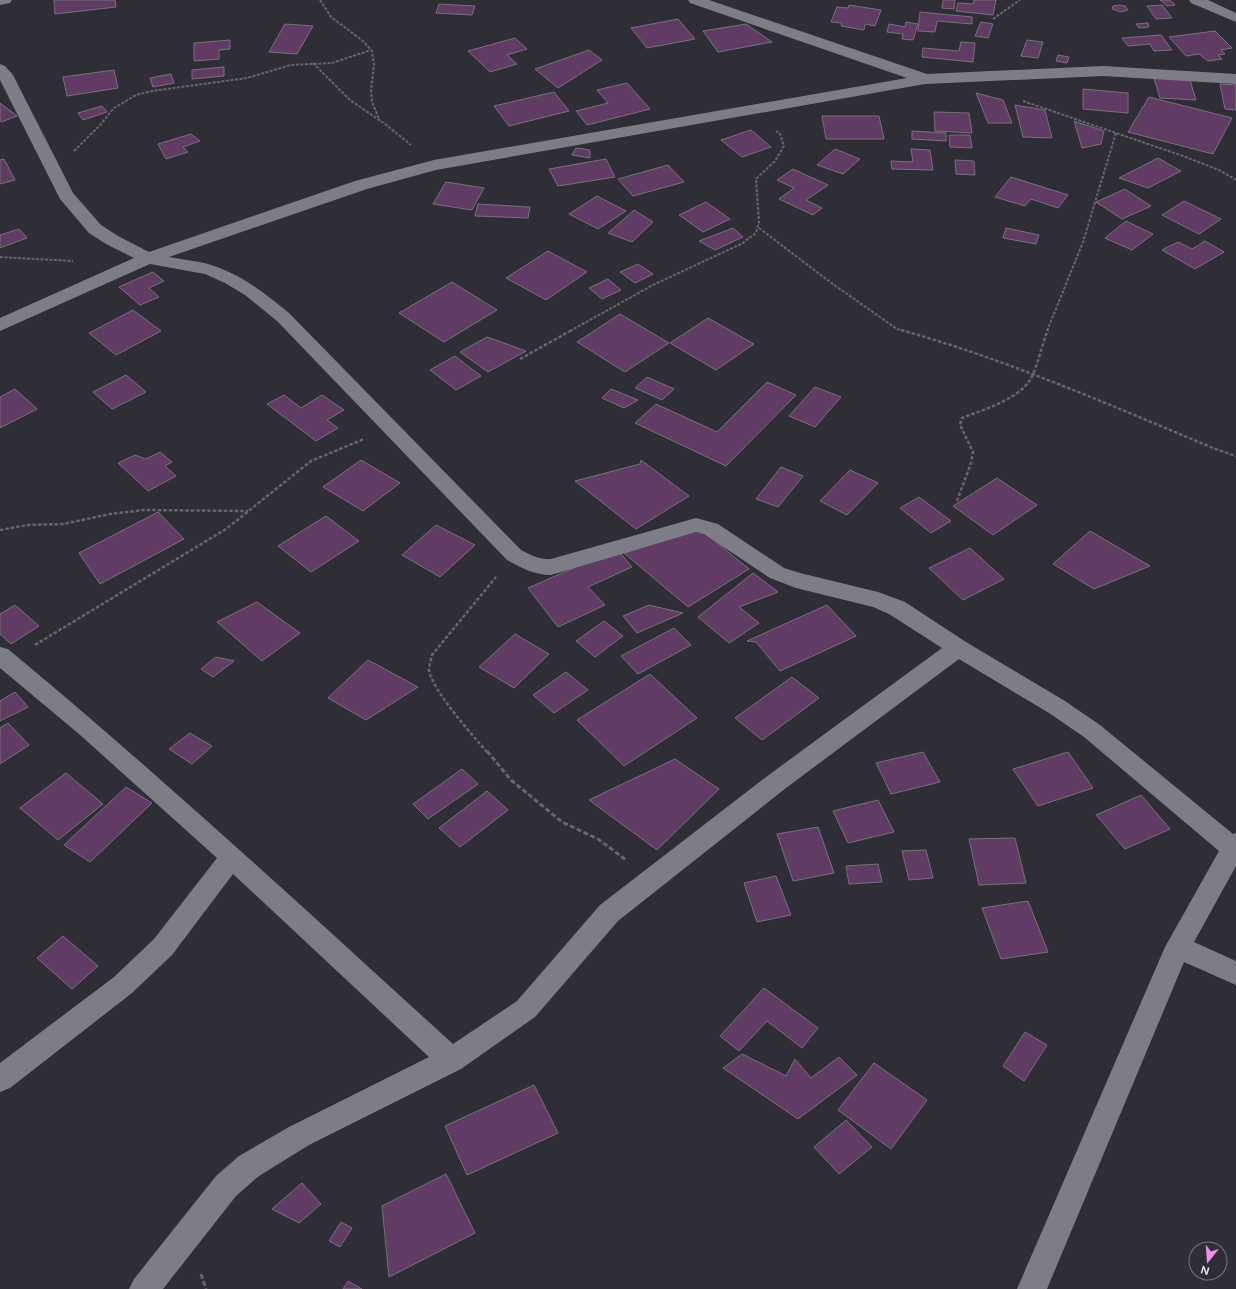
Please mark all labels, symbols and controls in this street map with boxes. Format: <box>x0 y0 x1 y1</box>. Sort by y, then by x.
north arrow <box>1188 1241 1228 1281</box>
text: N <box>1199 1263 1211 1278</box>

